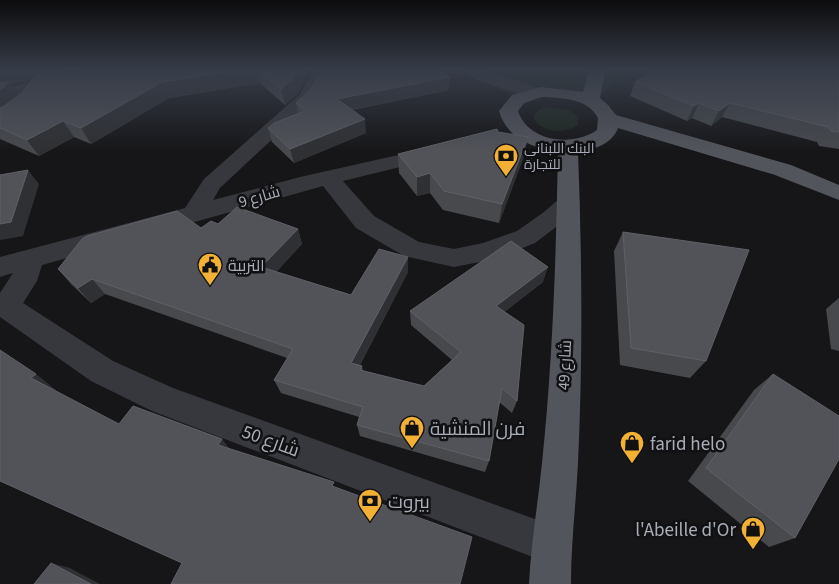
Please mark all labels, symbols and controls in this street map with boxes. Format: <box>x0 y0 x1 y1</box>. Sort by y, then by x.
place label: البنك اللبناني للتجارة <box>524 139 594 175</box>
bank icon: البنك اللبناني للتجارة <box>493 143 519 177</box>
street label: شارع 9 <box>236 181 283 213</box>
public building icon: التربية <box>197 252 223 286</box>
place label: التربية <box>228 255 264 277</box>
street label: شارع 49 <box>553 339 577 391</box>
shop icon: فرن المنشية <box>399 415 425 449</box>
place label: فرن المنشية <box>430 416 525 443</box>
street label: شارع 50 <box>238 419 303 464</box>
shop icon: farid helo <box>619 430 645 464</box>
place label: farid helo <box>650 431 725 458</box>
bank icon: بيروت <box>357 488 383 522</box>
place label: بيروت <box>388 489 430 516</box>
shop icon: l'Abeille d'Or <box>740 516 766 550</box>
place label: l'Abeille d'Or <box>635 517 736 544</box>

